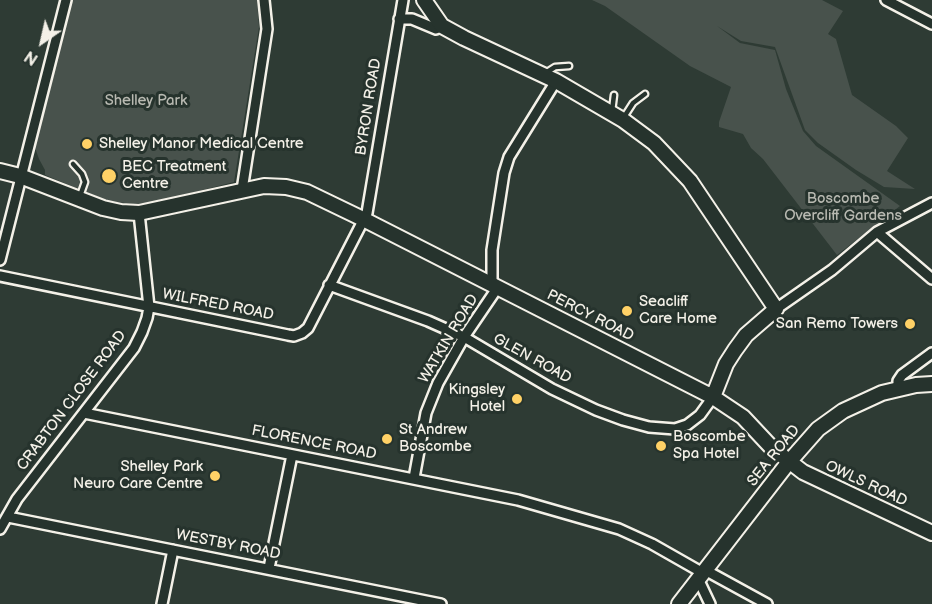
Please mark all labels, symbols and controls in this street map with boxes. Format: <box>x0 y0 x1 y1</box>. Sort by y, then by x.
north arrow <box>12 12 72 72</box>
text: N <box>21 46 42 69</box>
street label: BYRON ROAD <box>352 57 386 157</box>
park label: Shelley Park <box>105 92 187 110</box>
place label: Shelley Manor Medical Centre <box>99 135 304 153</box>
marker: Shelley Manor Medical Centre <box>80 137 94 151</box>
place label: BEC Treatment Centre <box>122 158 226 193</box>
marker: BEC Treatment Centre <box>100 167 118 185</box>
park label: Boscombe Overcliff Gardens <box>784 190 902 225</box>
street label: WILFRED ROAD <box>161 285 275 325</box>
street label: PERCY ROAD <box>543 286 637 346</box>
street label: WATKIN ROAD <box>415 291 483 387</box>
place label: Seacliff Care Home <box>639 293 717 328</box>
marker: Seacliff Care Home <box>620 304 634 318</box>
place label: San Remo Towers <box>776 315 898 333</box>
marker: San Remo Towers <box>903 317 917 331</box>
street label: CRABTON CLOSE ROAD <box>13 327 131 475</box>
street label: GLEN ROAD <box>490 330 574 388</box>
place label: Kingsley Hotel <box>449 381 505 416</box>
marker: Kingsley Hotel <box>510 392 524 406</box>
place label: St Andrew Boscombe <box>399 421 472 456</box>
street label: FLORENCE ROAD <box>250 422 378 464</box>
street label: SEA ROAD <box>744 422 804 490</box>
place label: Boscombe Spa Hotel <box>673 428 746 463</box>
marker: St Andrew Boscombe <box>380 432 394 446</box>
marker: Boscombe Spa Hotel <box>654 439 668 453</box>
street label: OWLS ROAD <box>822 457 910 511</box>
place label: Shelley Park Neuro Care Centre <box>73 458 203 493</box>
marker: Shelley Park Neuro Care Centre <box>208 469 222 483</box>
street label: WESTBY ROAD <box>174 526 282 564</box>

